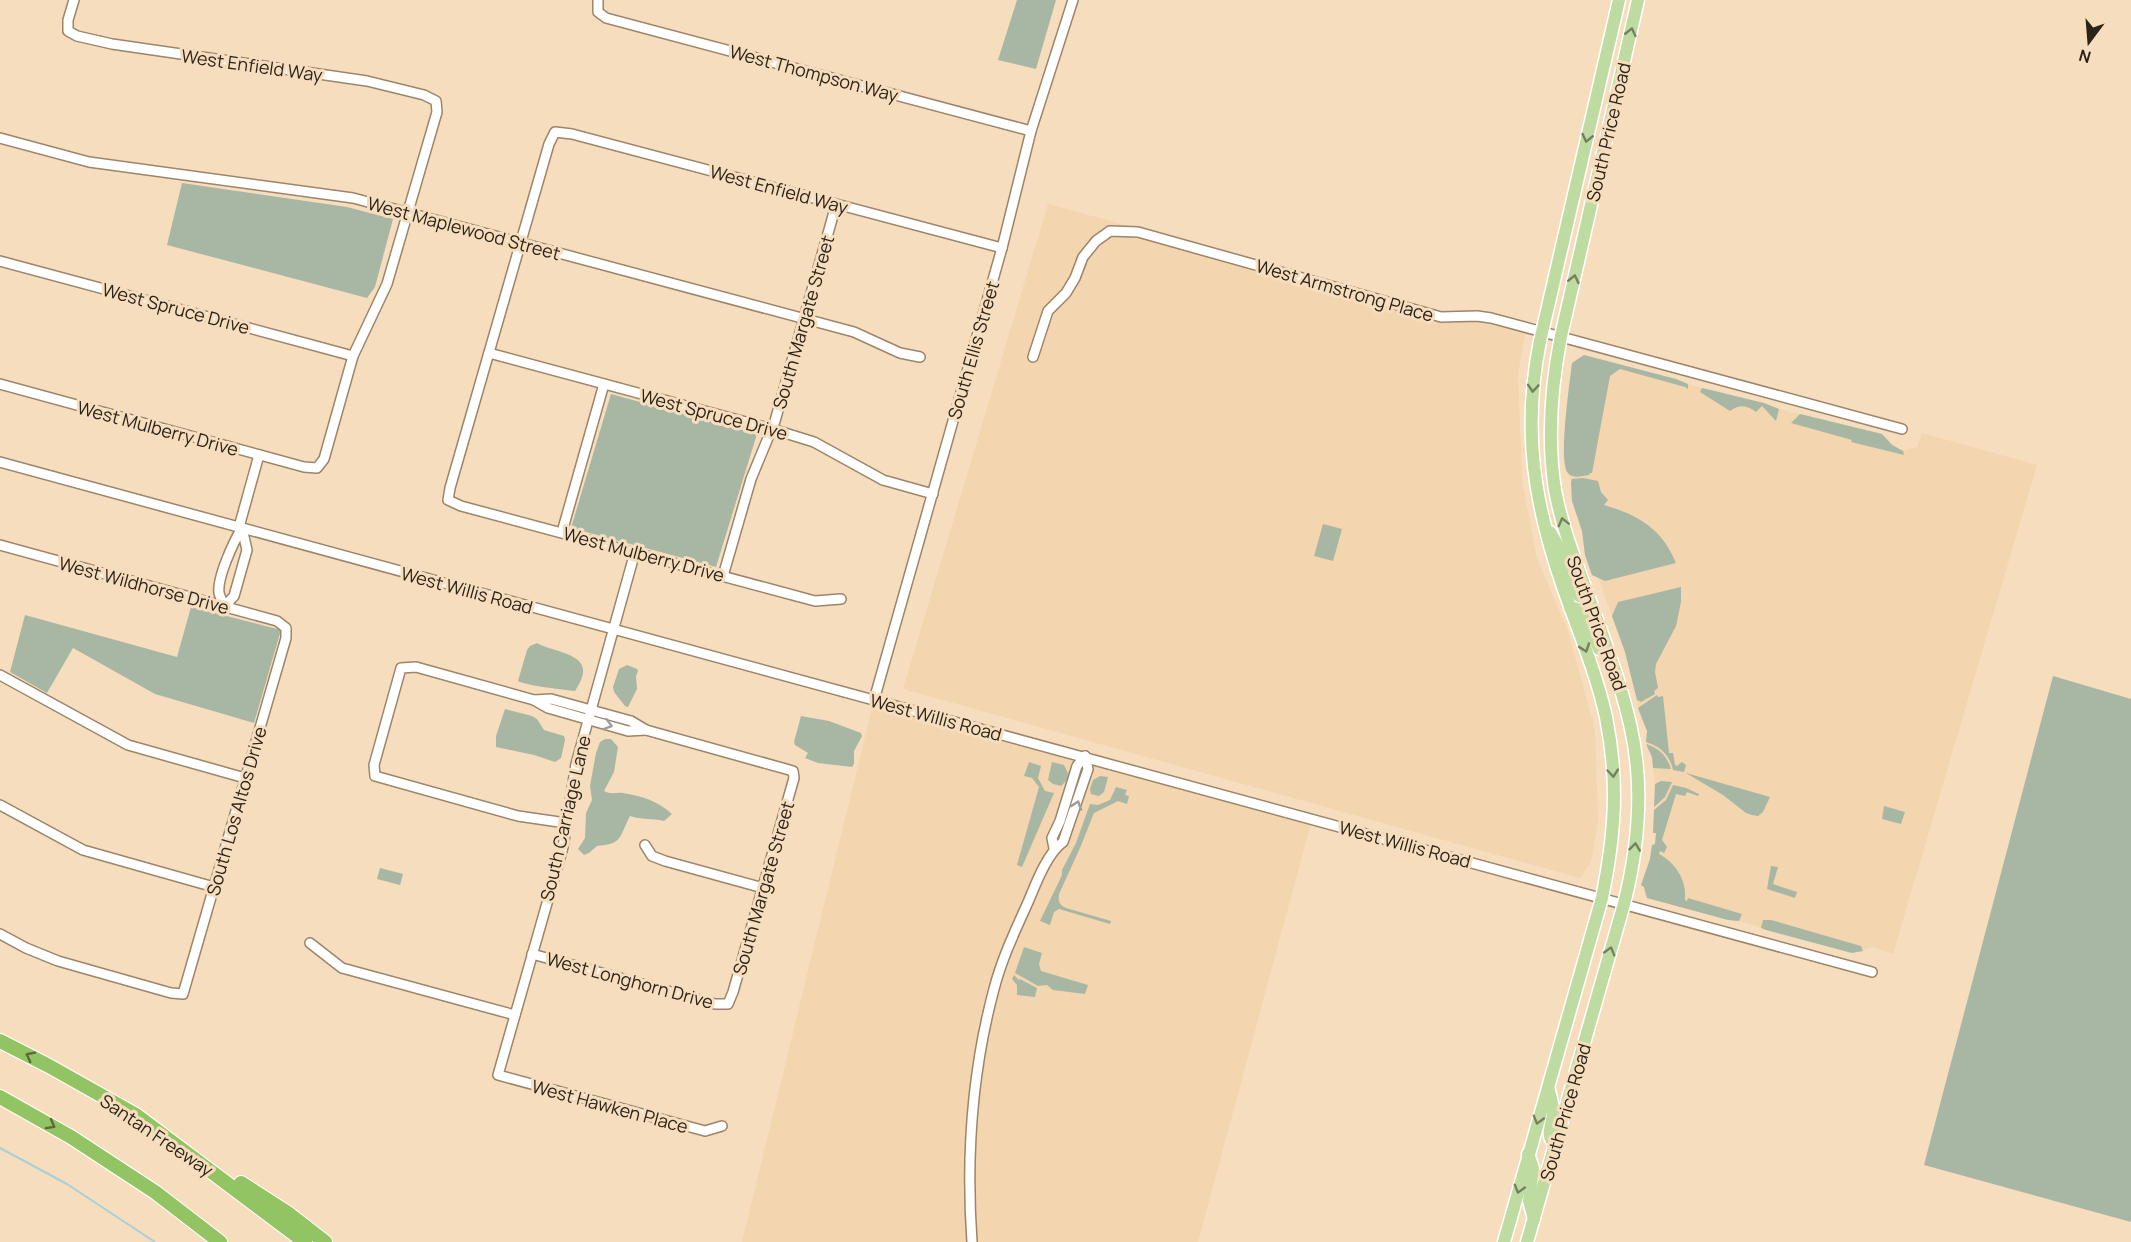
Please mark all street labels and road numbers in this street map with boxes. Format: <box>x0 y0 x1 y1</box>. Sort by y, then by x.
street label: West Thompson Way <box>727 39 902 107</box>
street label: West Enfield Way <box>180 43 325 87</box>
street label: South Price Road <box>1580 60 1636 204</box>
street label: West Enfield Way <box>707 159 851 219</box>
street label: West Maplewood Street <box>365 191 563 265</box>
street label: South Margate Street <box>767 232 839 412</box>
street label: West Armstrong Place <box>1253 253 1437 327</box>
street label: West Spruce Drive <box>100 277 252 339</box>
street label: South Ellis Street <box>942 278 1004 422</box>
street label: West Spruce Drive <box>638 383 790 445</box>
street label: West Mulberry Drive <box>75 395 241 461</box>
street label: West Mulberry Drive <box>561 521 727 587</box>
street label: West Wildhorse Drive <box>56 551 232 619</box>
street label: South Price Road <box>1561 552 1633 694</box>
street label: West Willis Road <box>398 561 536 619</box>
street label: West Willis Road <box>867 688 1005 746</box>
street label: South Los Altos Drive <box>200 724 272 898</box>
street label: South Carriage Lane <box>534 733 596 903</box>
street label: South Margate Street <box>727 798 799 978</box>
street label: West Willis Road <box>1336 815 1474 873</box>
street label: West Longhorn Drive <box>544 946 716 1014</box>
street label: South Price Road <box>1534 1040 1596 1184</box>
street label: West Hawken Place <box>529 1074 691 1138</box>
street label: Santan Freeway <box>96 1088 219 1182</box>

